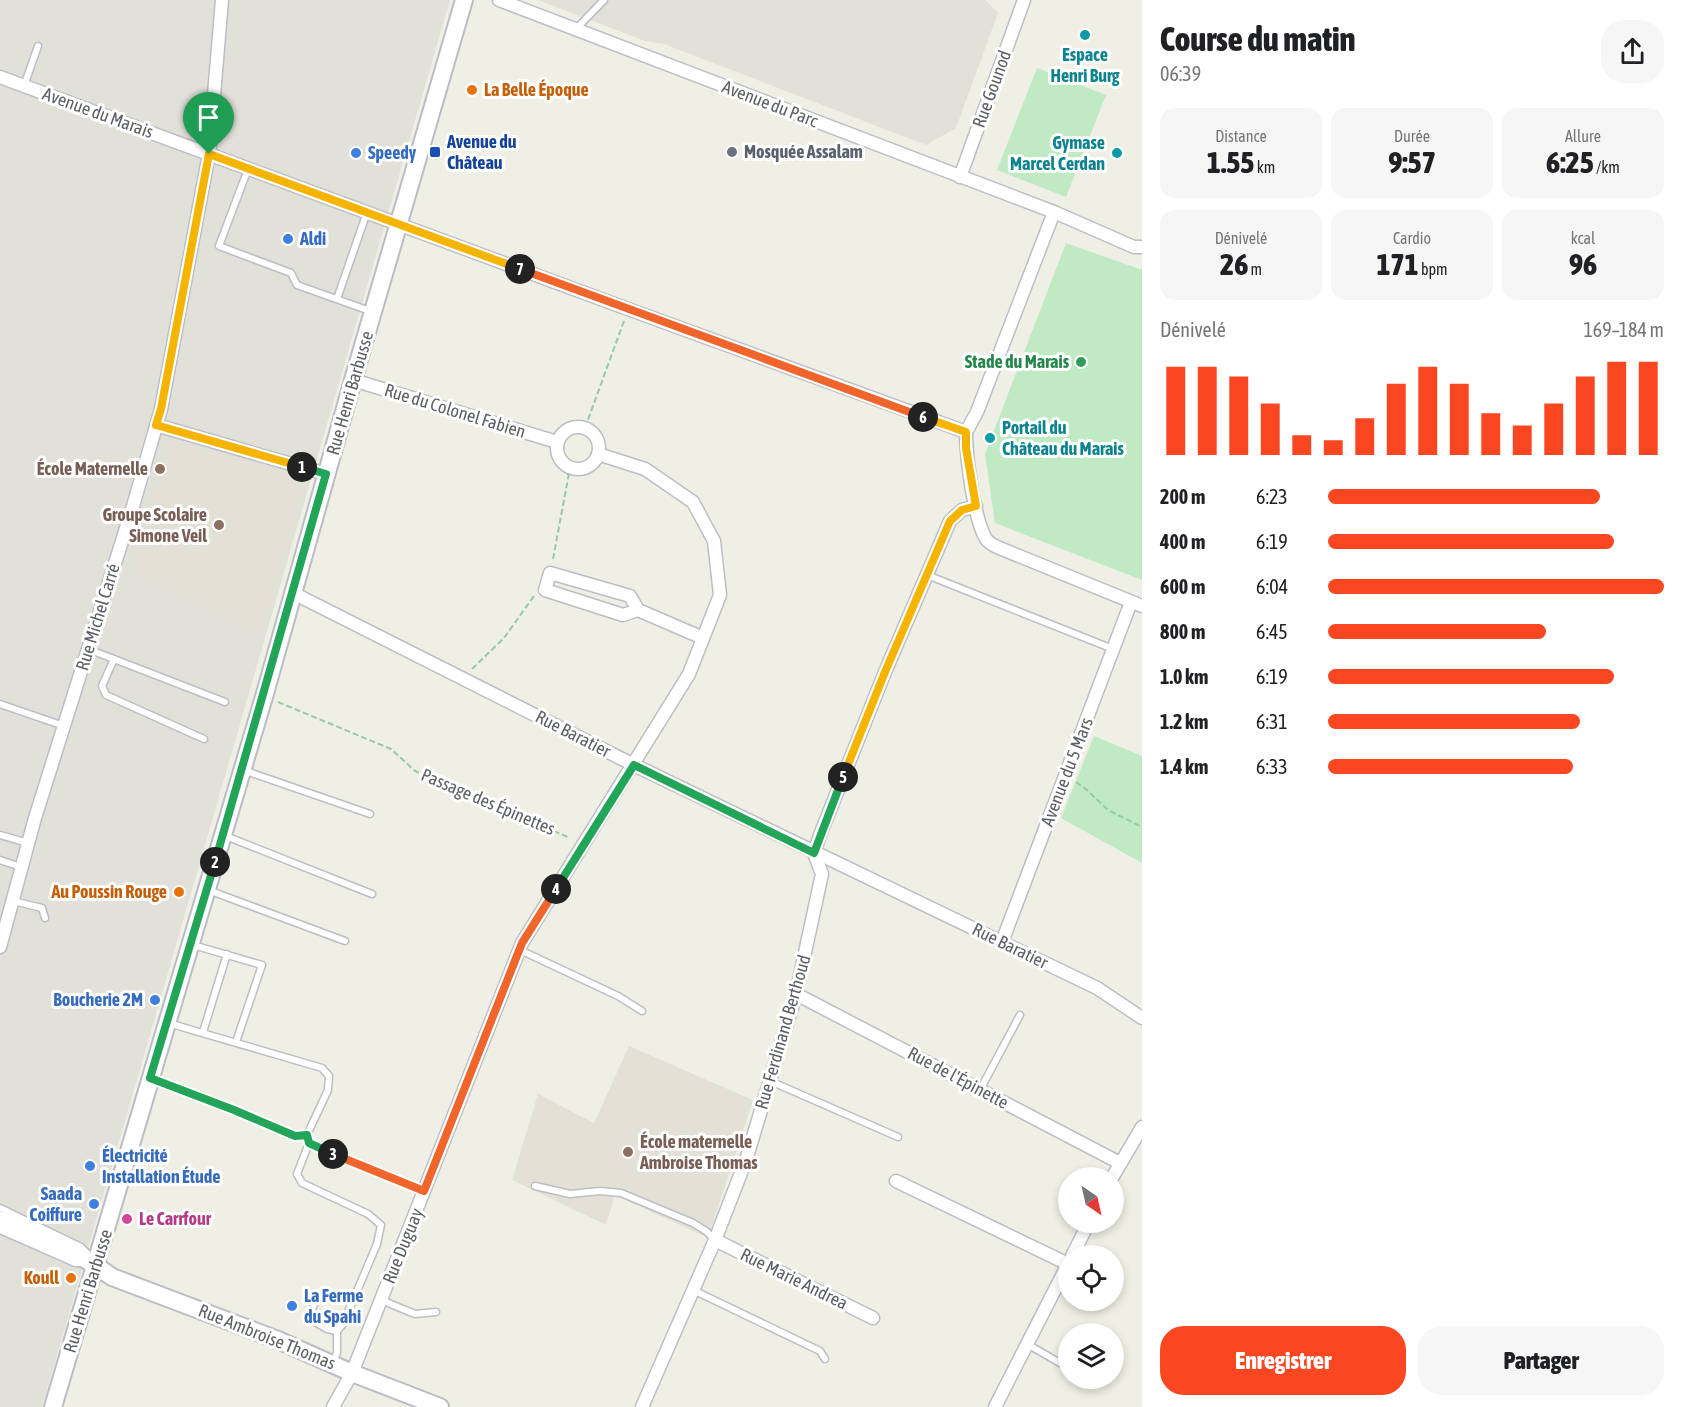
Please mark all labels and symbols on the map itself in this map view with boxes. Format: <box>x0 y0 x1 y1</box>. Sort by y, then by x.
marker: Espace Henri Burg <box>1078 28 1092 42</box>
place label: Espace Henri Burg <box>1050 44 1120 86</box>
street label: Rue Gounod <box>968 47 1015 130</box>
street label: Avenue du Parc <box>719 76 821 132</box>
place label: La Belle Époque <box>484 79 589 100</box>
street label: Avenue du Marais <box>40 83 156 142</box>
marker: La Belle Époque <box>465 83 479 97</box>
pin <box>183 92 234 154</box>
place label: Avenue du Château <box>446 131 517 173</box>
place label: Gymase Marcel Cerdan <box>1010 132 1105 174</box>
place label: Mosquée Assalam <box>744 141 863 162</box>
place label: Speedy <box>368 142 417 163</box>
marker: Avenue du Château <box>428 145 442 159</box>
marker: Mosquée Assalam <box>725 145 739 159</box>
marker: Speedy <box>349 146 363 160</box>
marker: Gymase Marcel Cerdan <box>1110 146 1124 160</box>
place label: Aldi <box>299 228 326 249</box>
marker: Aldi <box>281 232 295 246</box>
pin: 7 <box>505 254 535 284</box>
street label: Rue Henri Barbusse <box>322 328 377 457</box>
place label: Stade du Marais <box>965 351 1070 372</box>
marker: Stade du Marais <box>1074 355 1088 369</box>
street label: Rue du Colonel Fabien <box>382 379 528 442</box>
pin: 6 <box>908 402 938 432</box>
place label: Portail du Château du Marais <box>1002 417 1124 459</box>
marker: Portail du Château du Marais <box>983 431 997 445</box>
pin: 1 <box>287 452 317 482</box>
place label: École Maternelle <box>37 458 148 479</box>
marker: École Maternelle <box>153 462 167 476</box>
place label: Groupe Scolaire Simone Veil <box>102 504 207 546</box>
marker: Groupe Scolaire Simone Veil <box>212 518 226 532</box>
street label: Rue Michel Carré <box>71 561 124 673</box>
street label: Rue Baratier <box>532 706 615 762</box>
street label: Avenue du 5 Mars <box>1036 714 1097 829</box>
pin: 5 <box>828 762 858 792</box>
street label: Passage des Épinettes <box>418 764 558 839</box>
pin: 2 <box>200 847 230 877</box>
pin: 4 <box>541 874 571 904</box>
place label: Au Poussin Rouge <box>50 881 167 902</box>
marker: Au Poussin Rouge <box>172 885 186 899</box>
street label: Rue Baratier <box>969 918 1052 973</box>
street label: Rue Ferdinand Berthoud <box>750 952 815 1111</box>
place label: Boucherie 2M <box>53 989 143 1010</box>
marker: Boucherie 2M <box>148 993 162 1007</box>
street label: Rue de l'Épinette <box>904 1042 1012 1113</box>
place label: École maternelle Ambroise Thomas <box>639 1131 758 1173</box>
pin: 3 <box>318 1139 348 1169</box>
place label: Électricité Installation Étude <box>102 1145 220 1187</box>
marker: École maternelle Ambroise Thomas <box>621 1145 635 1159</box>
marker: Électricité Installation Étude <box>83 1159 97 1173</box>
north arrow <box>1058 1167 1124 1233</box>
place label: Saada Coiffure <box>29 1183 82 1225</box>
marker: Saada Coiffure <box>87 1197 101 1211</box>
street label: Rue Duguay <box>378 1205 427 1287</box>
place label: Le Carrfour <box>139 1208 212 1229</box>
marker: Le Carrfour <box>120 1212 134 1226</box>
street label: Rue Henri Barbusse <box>59 1227 116 1355</box>
street label: Rue Marie Andrea <box>737 1244 851 1314</box>
place label: Koull <box>24 1267 59 1288</box>
marker: Koull <box>64 1271 78 1285</box>
place label: La Ferme du Spahi <box>304 1285 363 1327</box>
street label: Rue Ambroise Thomas <box>196 1299 339 1374</box>
marker: La Ferme du Spahi <box>285 1299 299 1313</box>

